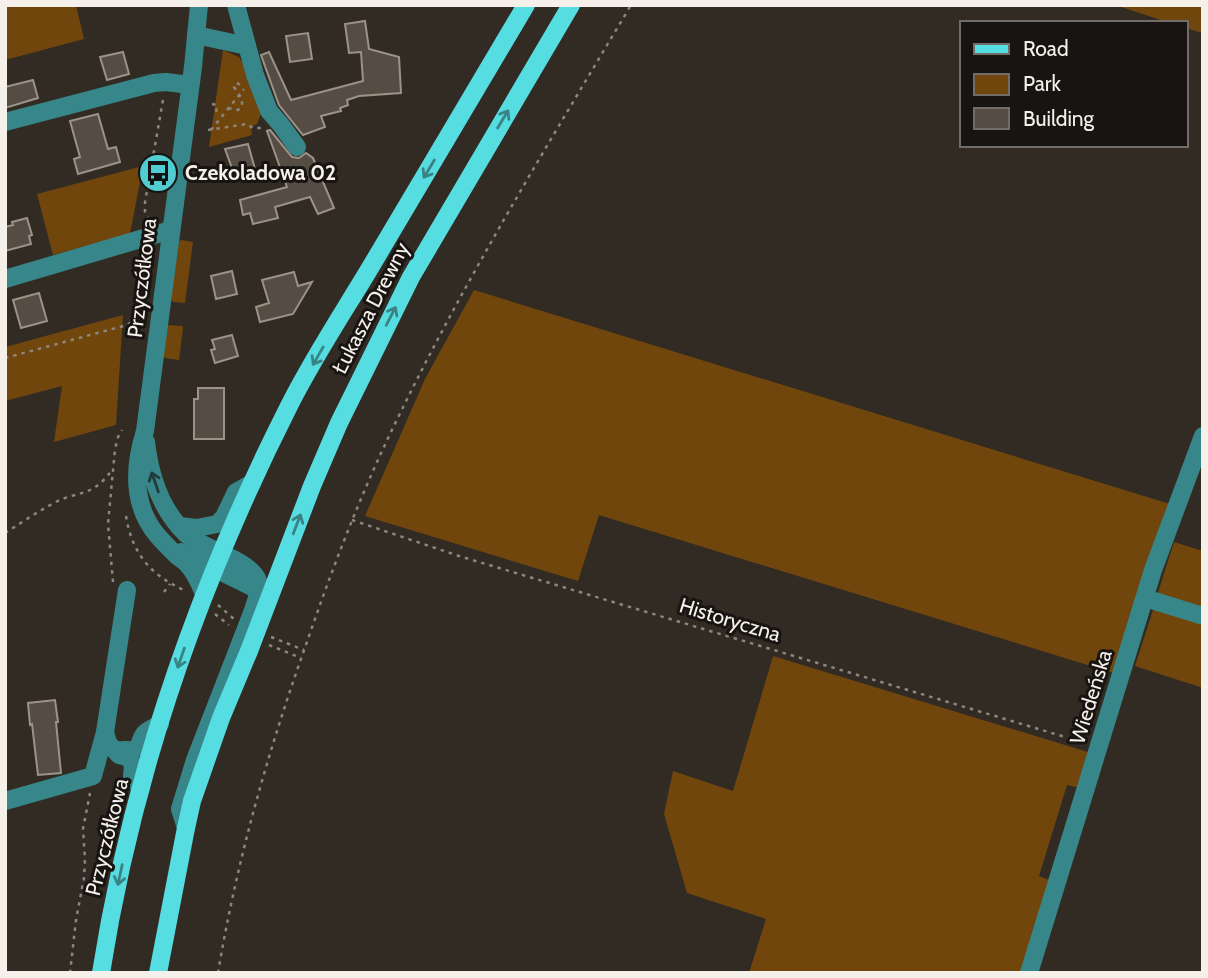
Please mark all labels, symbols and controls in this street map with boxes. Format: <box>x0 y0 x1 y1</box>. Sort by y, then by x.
legend <box>960 21 1187 147</box>
text: Road <box>1023 36 1069 61</box>
text: Park <box>1023 71 1061 96</box>
text: Building <box>1023 106 1095 131</box>
one-way arrow <box>496 109 510 129</box>
bus stop icon: Czekoladowa 02 <box>137 152 179 194</box>
one-way arrow <box>422 159 436 179</box>
place label: Czekoladowa 02 <box>185 160 336 185</box>
street label: Przyczółkowa <box>122 217 161 339</box>
street label: Łukasza Drewny <box>327 238 415 378</box>
one-way arrow <box>384 307 398 327</box>
one-way arrow <box>311 345 325 365</box>
one-way arrow <box>148 471 160 493</box>
one-way arrow <box>292 513 305 535</box>
street label: Historyczna <box>676 592 784 647</box>
one-way arrow <box>174 647 187 669</box>
street label: Wiedeńska <box>1064 647 1117 747</box>
street label: Przyczółkowa <box>80 776 133 898</box>
one-way arrow <box>112 863 126 886</box>

